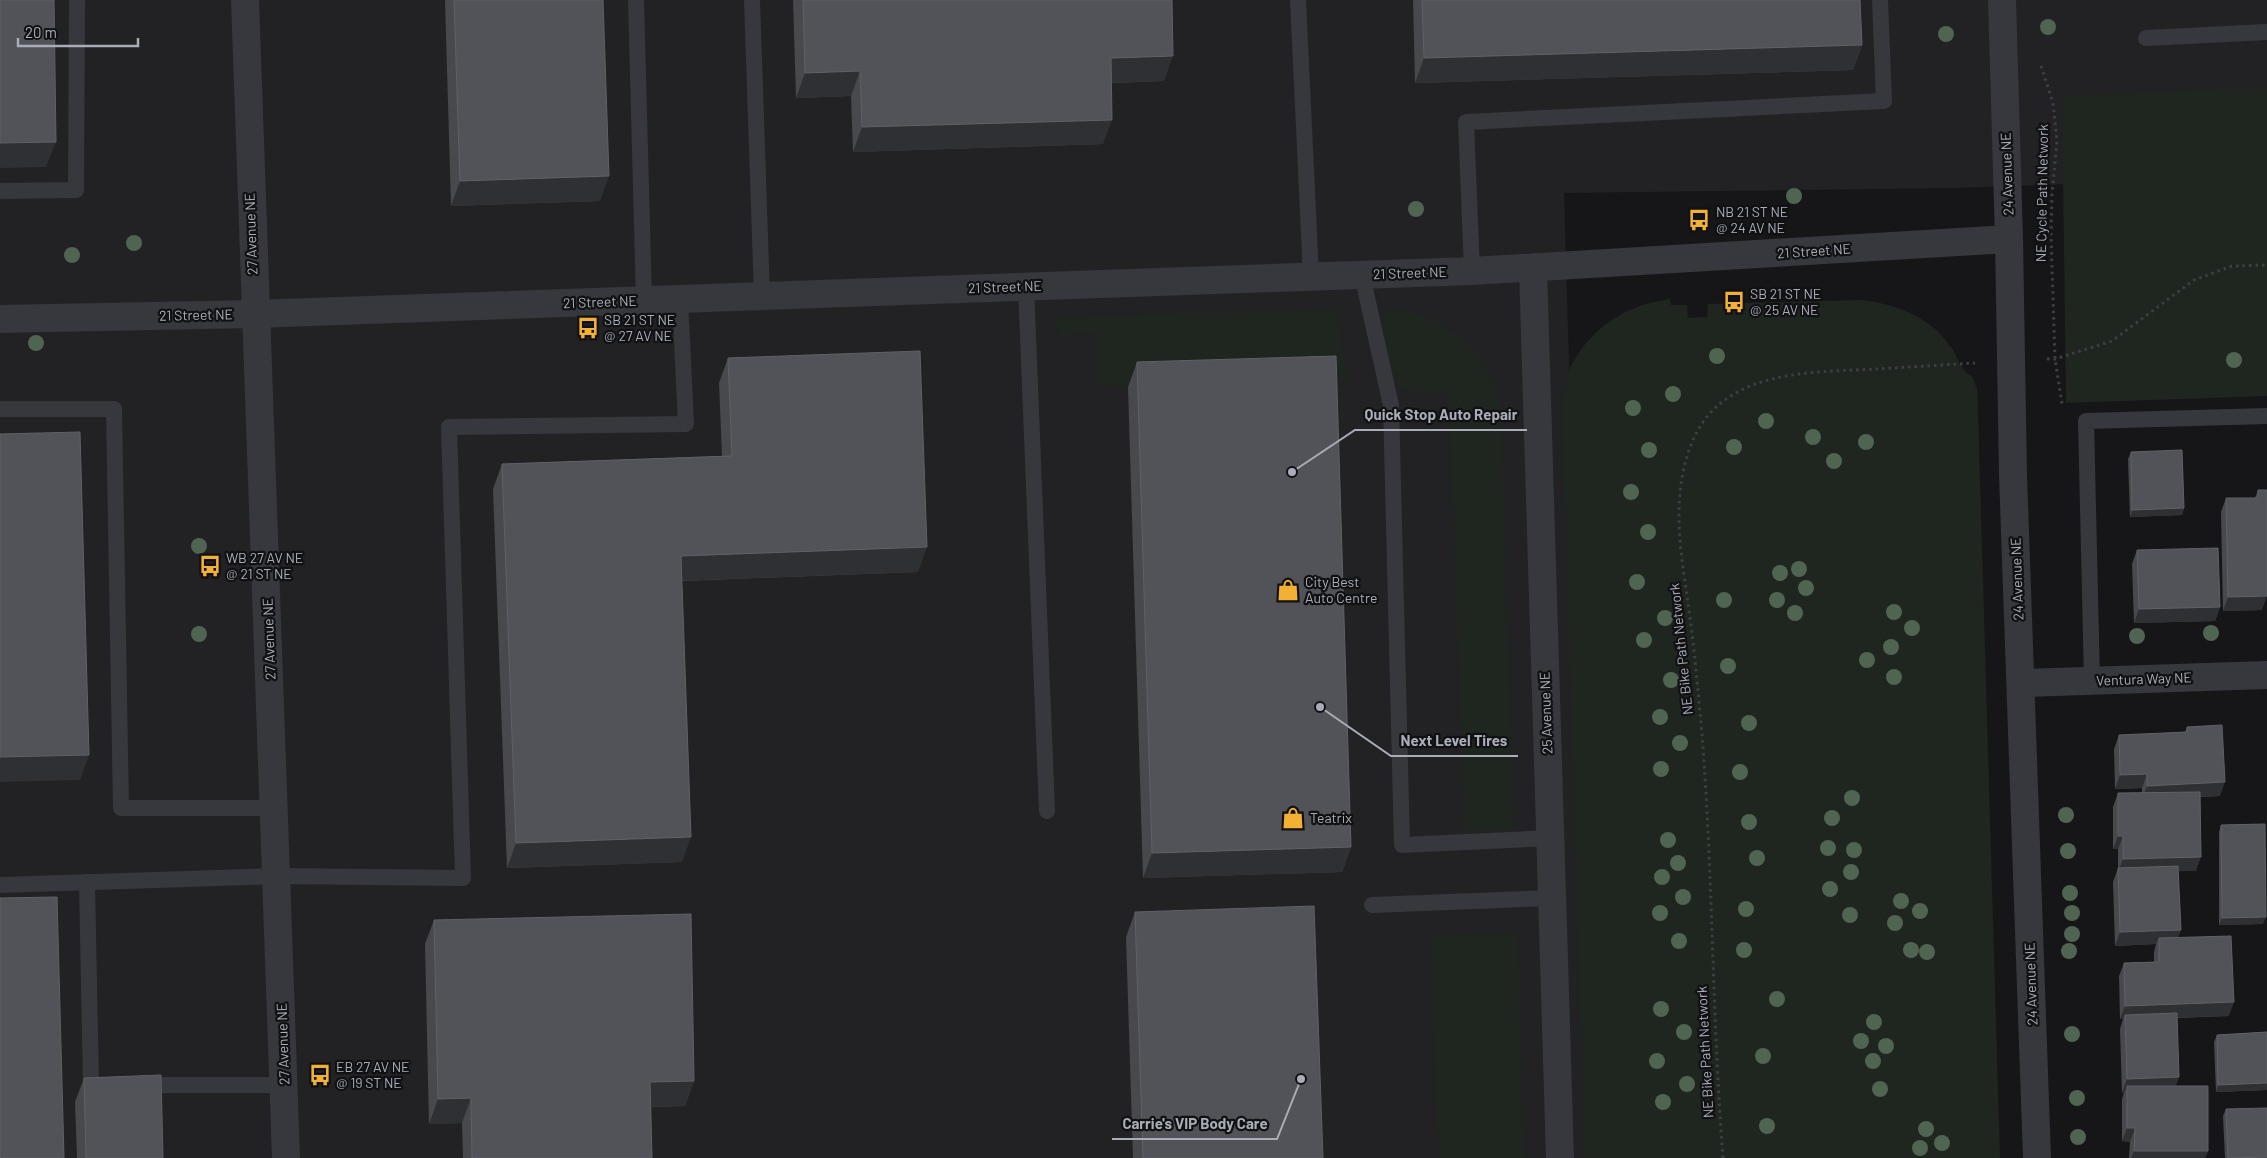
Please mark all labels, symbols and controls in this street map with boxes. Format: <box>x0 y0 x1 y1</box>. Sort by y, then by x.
scale bar <box>18 15 138 47</box>
text: 20 m <box>25 23 57 41</box>
street label: NE Cycle Path Network <box>2032 124 2051 262</box>
street label: 24 Avenue NE <box>1997 132 2016 216</box>
street label: 27 Avenue NE <box>241 193 260 275</box>
place label: NB 21 ST NE @ 24 AV NE <box>1716 203 1788 236</box>
bus stop icon: NB 21 ST NE @ 24 AV NE <box>1686 207 1712 233</box>
street label: 21 Street NE <box>1777 239 1851 262</box>
street label: 21 Street NE <box>1373 263 1447 282</box>
street label: 21 Street NE <box>968 277 1042 296</box>
place label: SB 21 ST NE @ 25 AV NE <box>1750 285 1821 318</box>
bus stop icon: SB 21 ST NE @ 25 AV NE <box>1721 289 1747 315</box>
street label: 21 Street NE <box>563 292 637 311</box>
street label: 21 Street NE <box>159 305 233 324</box>
place label: SB 21 ST NE @ 27 AV NE <box>604 311 675 344</box>
bus stop icon: SB 21 ST NE @ 27 AV NE <box>575 315 601 341</box>
callout: Quick Stop Auto Repair <box>1355 400 1527 430</box>
text: Quick Stop Auto Repair <box>1365 405 1518 423</box>
street label: 24 Avenue NE <box>2007 537 2026 621</box>
place label: WB 27 AV NE @ 21 ST NE <box>226 549 303 582</box>
bus stop icon: WB 27 AV NE @ 21 ST NE <box>197 553 223 579</box>
place label: City Best Auto Centre <box>1305 573 1377 606</box>
shop icon: City Best Auto Centre <box>1275 577 1301 603</box>
street label: NE Bike Path Network <box>1665 582 1696 716</box>
street label: 27 Avenue NE <box>259 598 278 680</box>
street label: Ventura Way NE <box>2096 668 2192 689</box>
street label: 25 Avenue NE <box>1536 671 1555 755</box>
callout: Next Level Tires <box>1391 726 1518 756</box>
text: Next Level Tires <box>1401 731 1508 749</box>
shop icon: Teatrix <box>1280 805 1306 831</box>
place label: Teatrix <box>1310 809 1352 826</box>
street label: 24 Avenue NE <box>2021 942 2040 1026</box>
street label: NE Bike Path Network <box>1693 986 1716 1118</box>
street label: 27 Avenue NE <box>273 1003 292 1085</box>
place label: EB 27 AV NE @ 19 ST NE <box>336 1058 410 1091</box>
bus stop icon: EB 27 AV NE @ 19 ST NE <box>307 1062 333 1088</box>
callout: Carrie's VIP Body Care <box>1112 1109 1277 1139</box>
text: Carrie's VIP Body Care <box>1122 1114 1268 1132</box>

